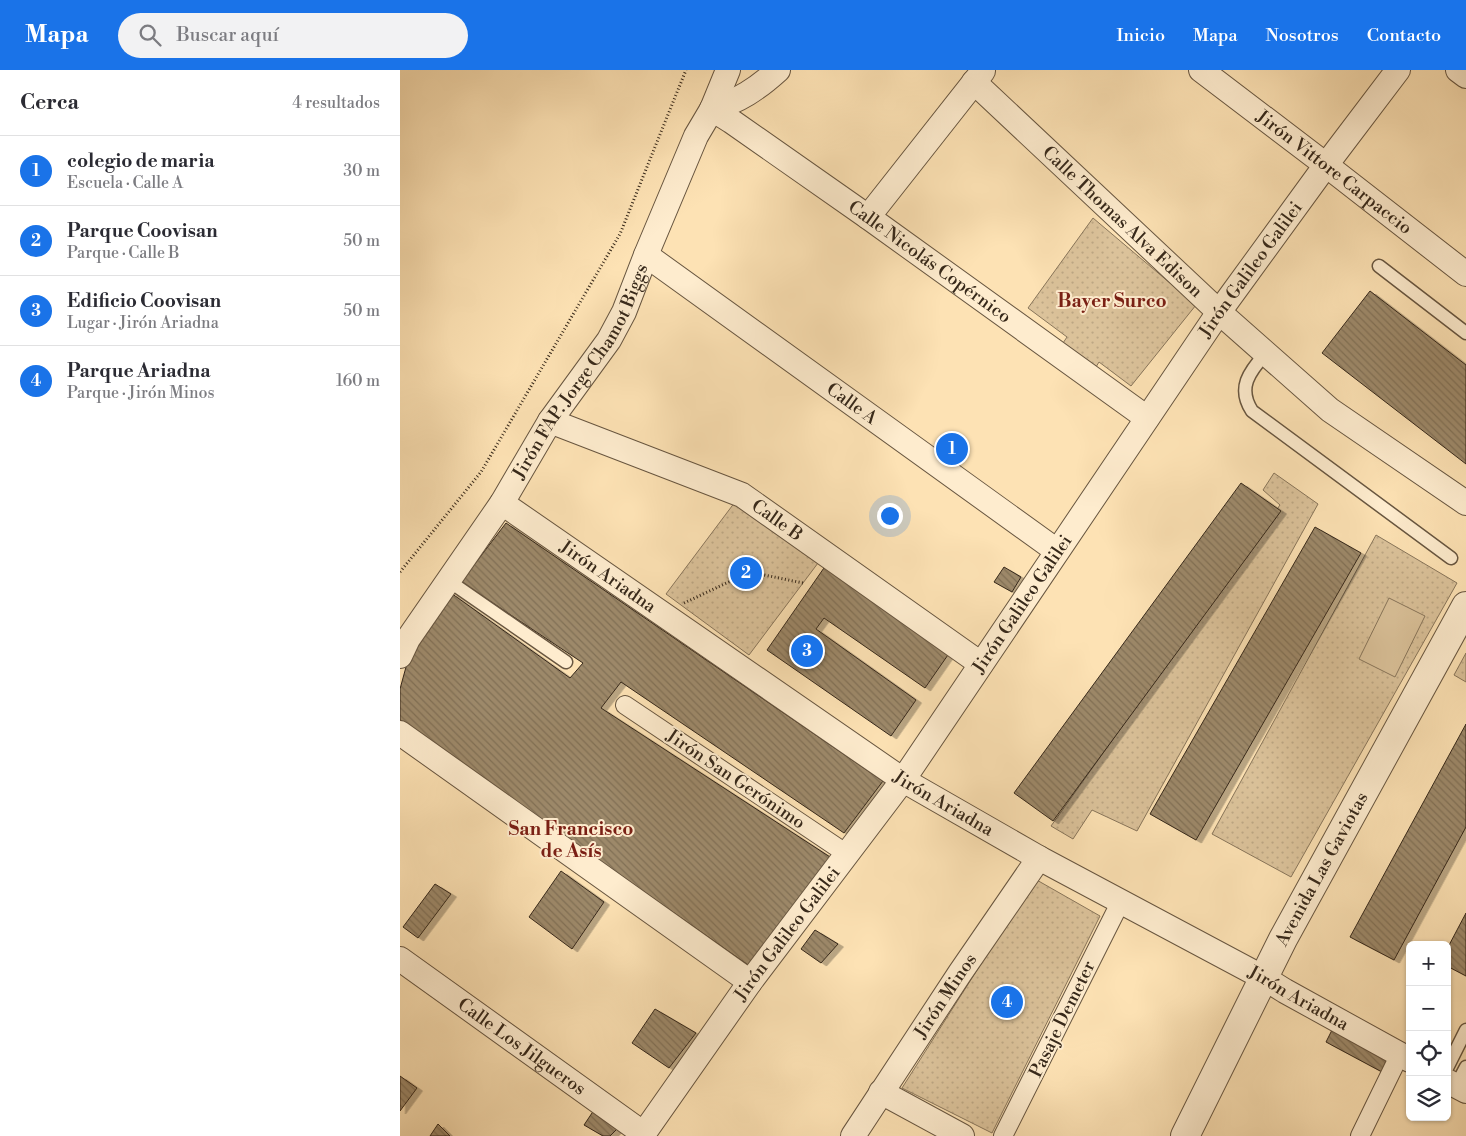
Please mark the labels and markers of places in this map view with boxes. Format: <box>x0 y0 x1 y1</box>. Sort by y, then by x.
pin: 1 <box>936 430 968 468</box>
pin: 2 <box>730 554 762 592</box>
pin: 3 <box>791 632 823 670</box>
pin: 4 <box>991 983 1023 1021</box>

